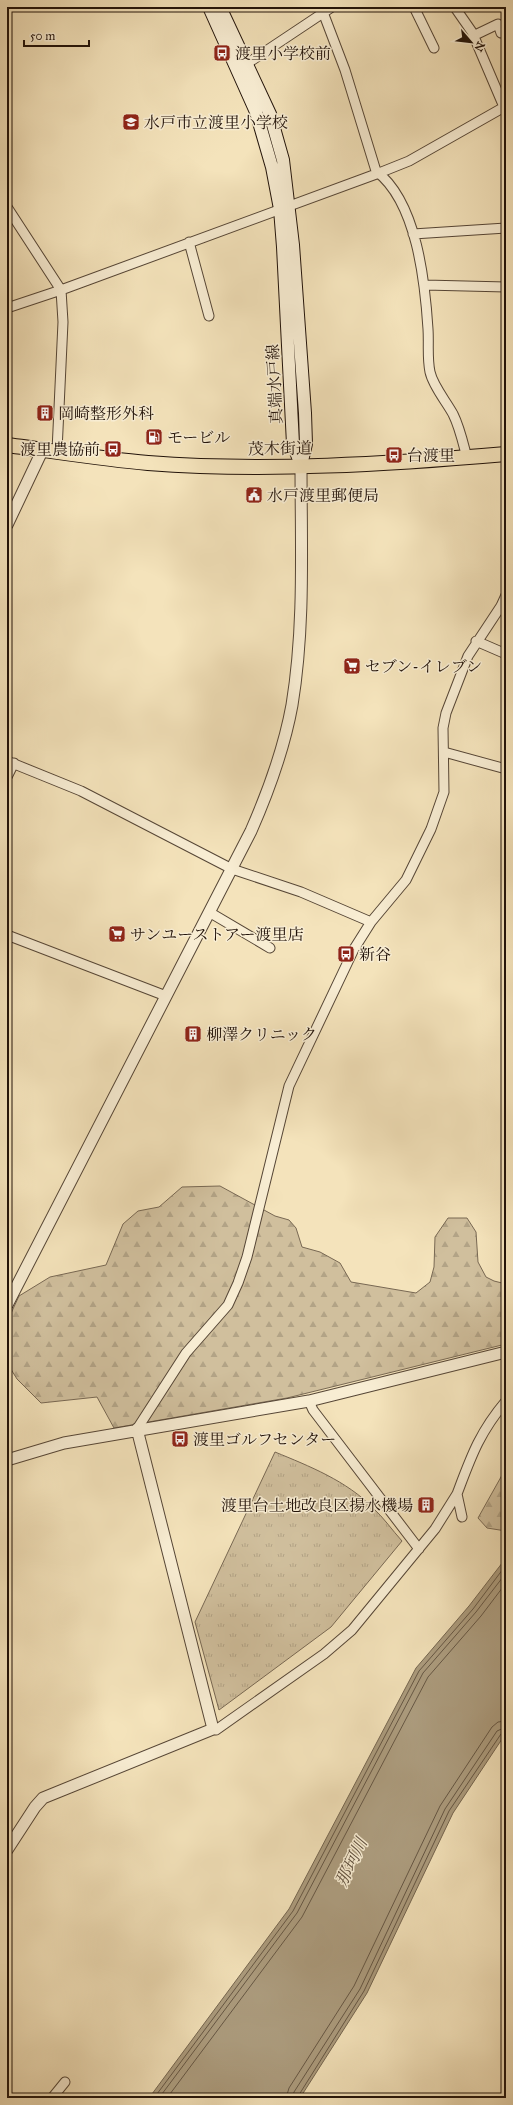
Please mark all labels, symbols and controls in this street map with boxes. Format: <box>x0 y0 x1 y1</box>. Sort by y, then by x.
scale bar <box>24 22 89 48</box>
north arrow <box>451 22 491 62</box>
text: 50 m <box>30 29 55 43</box>
text: N <box>471 39 487 54</box>
bus stop icon: 渡里小学校前 <box>212 43 232 63</box>
place label: 渡里小学校前 <box>235 44 331 63</box>
school or university icon: 水戸市立渡里小学校 <box>121 112 141 132</box>
place label: 水戸市立渡里小学校 <box>144 113 288 132</box>
street label: 真端水戸線 <box>263 344 286 424</box>
building icon: 岡崎整形外科 <box>35 403 55 423</box>
place label: 岡崎整形外科 <box>58 404 154 423</box>
fuel station icon: モービル <box>144 427 164 447</box>
place label: モービル <box>167 428 230 447</box>
street label: 茂木街道 <box>248 438 312 459</box>
bus stop icon: 渡里農協前 <box>103 439 123 459</box>
place label: 渡里農協前 <box>20 440 100 459</box>
bus stop icon: 台渡里 <box>384 445 404 465</box>
place label: 台渡里 <box>407 446 455 465</box>
public building icon: 水戸渡里郵便局 <box>244 485 264 505</box>
place label: 水戸渡里郵便局 <box>267 486 379 505</box>
supermarket icon: セブン-イレブン <box>342 656 362 676</box>
place label: セブン-イレブン <box>365 657 482 676</box>
supermarket icon: サンユーストアー渡里店 <box>107 924 127 944</box>
place label: サンユーストアー渡里店 <box>130 925 303 944</box>
bus stop icon: 新谷 <box>336 944 356 964</box>
place label: 新谷 <box>359 945 391 964</box>
building icon: 柳澤クリニック <box>183 1024 203 1044</box>
place label: 柳澤クリニック <box>206 1025 317 1044</box>
bus stop icon: 渡里ゴルフセンター <box>170 1429 190 1449</box>
place label: 渡里ゴルフセンター <box>193 1430 336 1449</box>
building icon: 渡里台土地改良区揚水機場 <box>416 1495 436 1515</box>
place label: 渡里台土地改良区揚水機場 <box>221 1496 413 1515</box>
water label: 那珂川 <box>331 1833 373 1890</box>

